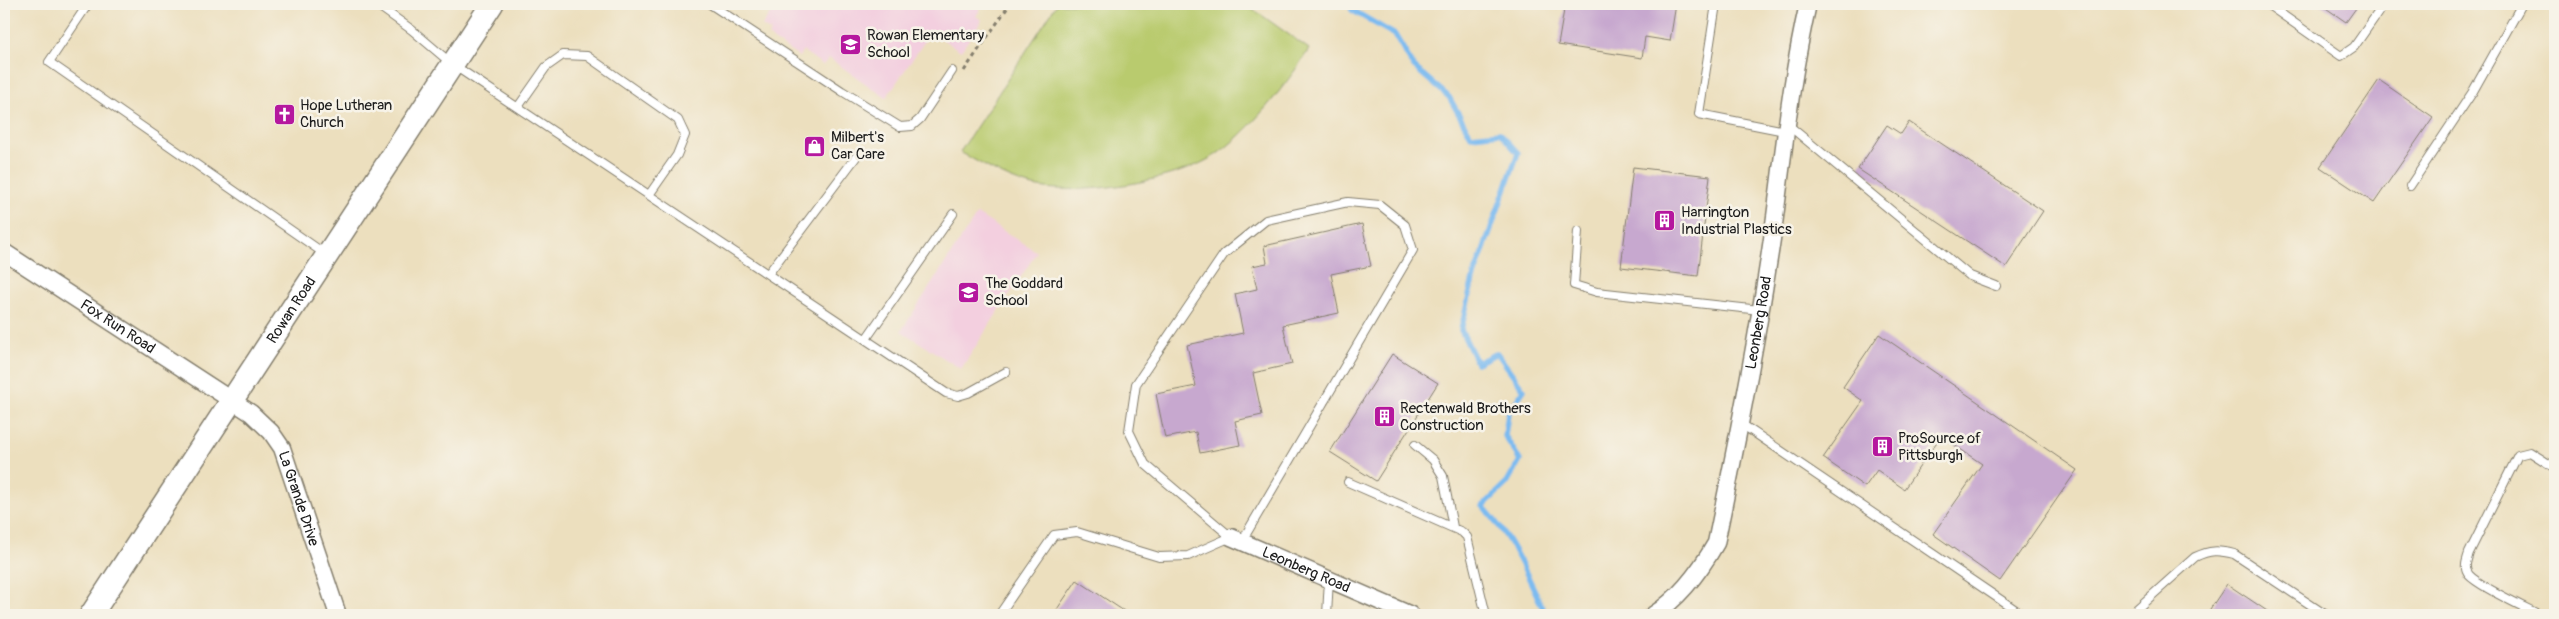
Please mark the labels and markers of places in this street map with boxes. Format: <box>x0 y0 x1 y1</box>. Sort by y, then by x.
place label: Rowan Elementary School <box>867 26 985 62</box>
school or university icon: Rowan Elementary School <box>839 32 863 56</box>
place label: Hope Lutheran Church <box>300 96 392 132</box>
church icon: Hope Lutheran Church <box>272 102 296 126</box>
place label: Milbert's Car Care <box>831 128 885 164</box>
shop icon: Milbert's Car Care <box>803 134 827 158</box>
place label: Harrington Industrial Plastics <box>1681 203 1792 239</box>
building icon: Harrington Industrial Plastics <box>1653 209 1677 233</box>
place label: The Goddard School <box>985 274 1063 310</box>
school or university icon: The Goddard School <box>957 280 981 304</box>
place label: Rectenwald Brothers Construction <box>1400 399 1531 435</box>
building icon: Rectenwald Brothers Construction <box>1372 405 1396 429</box>
place label: ProSource of Pittsburgh <box>1898 429 1981 465</box>
building icon: ProSource of Pittsburgh <box>1870 435 1894 459</box>

